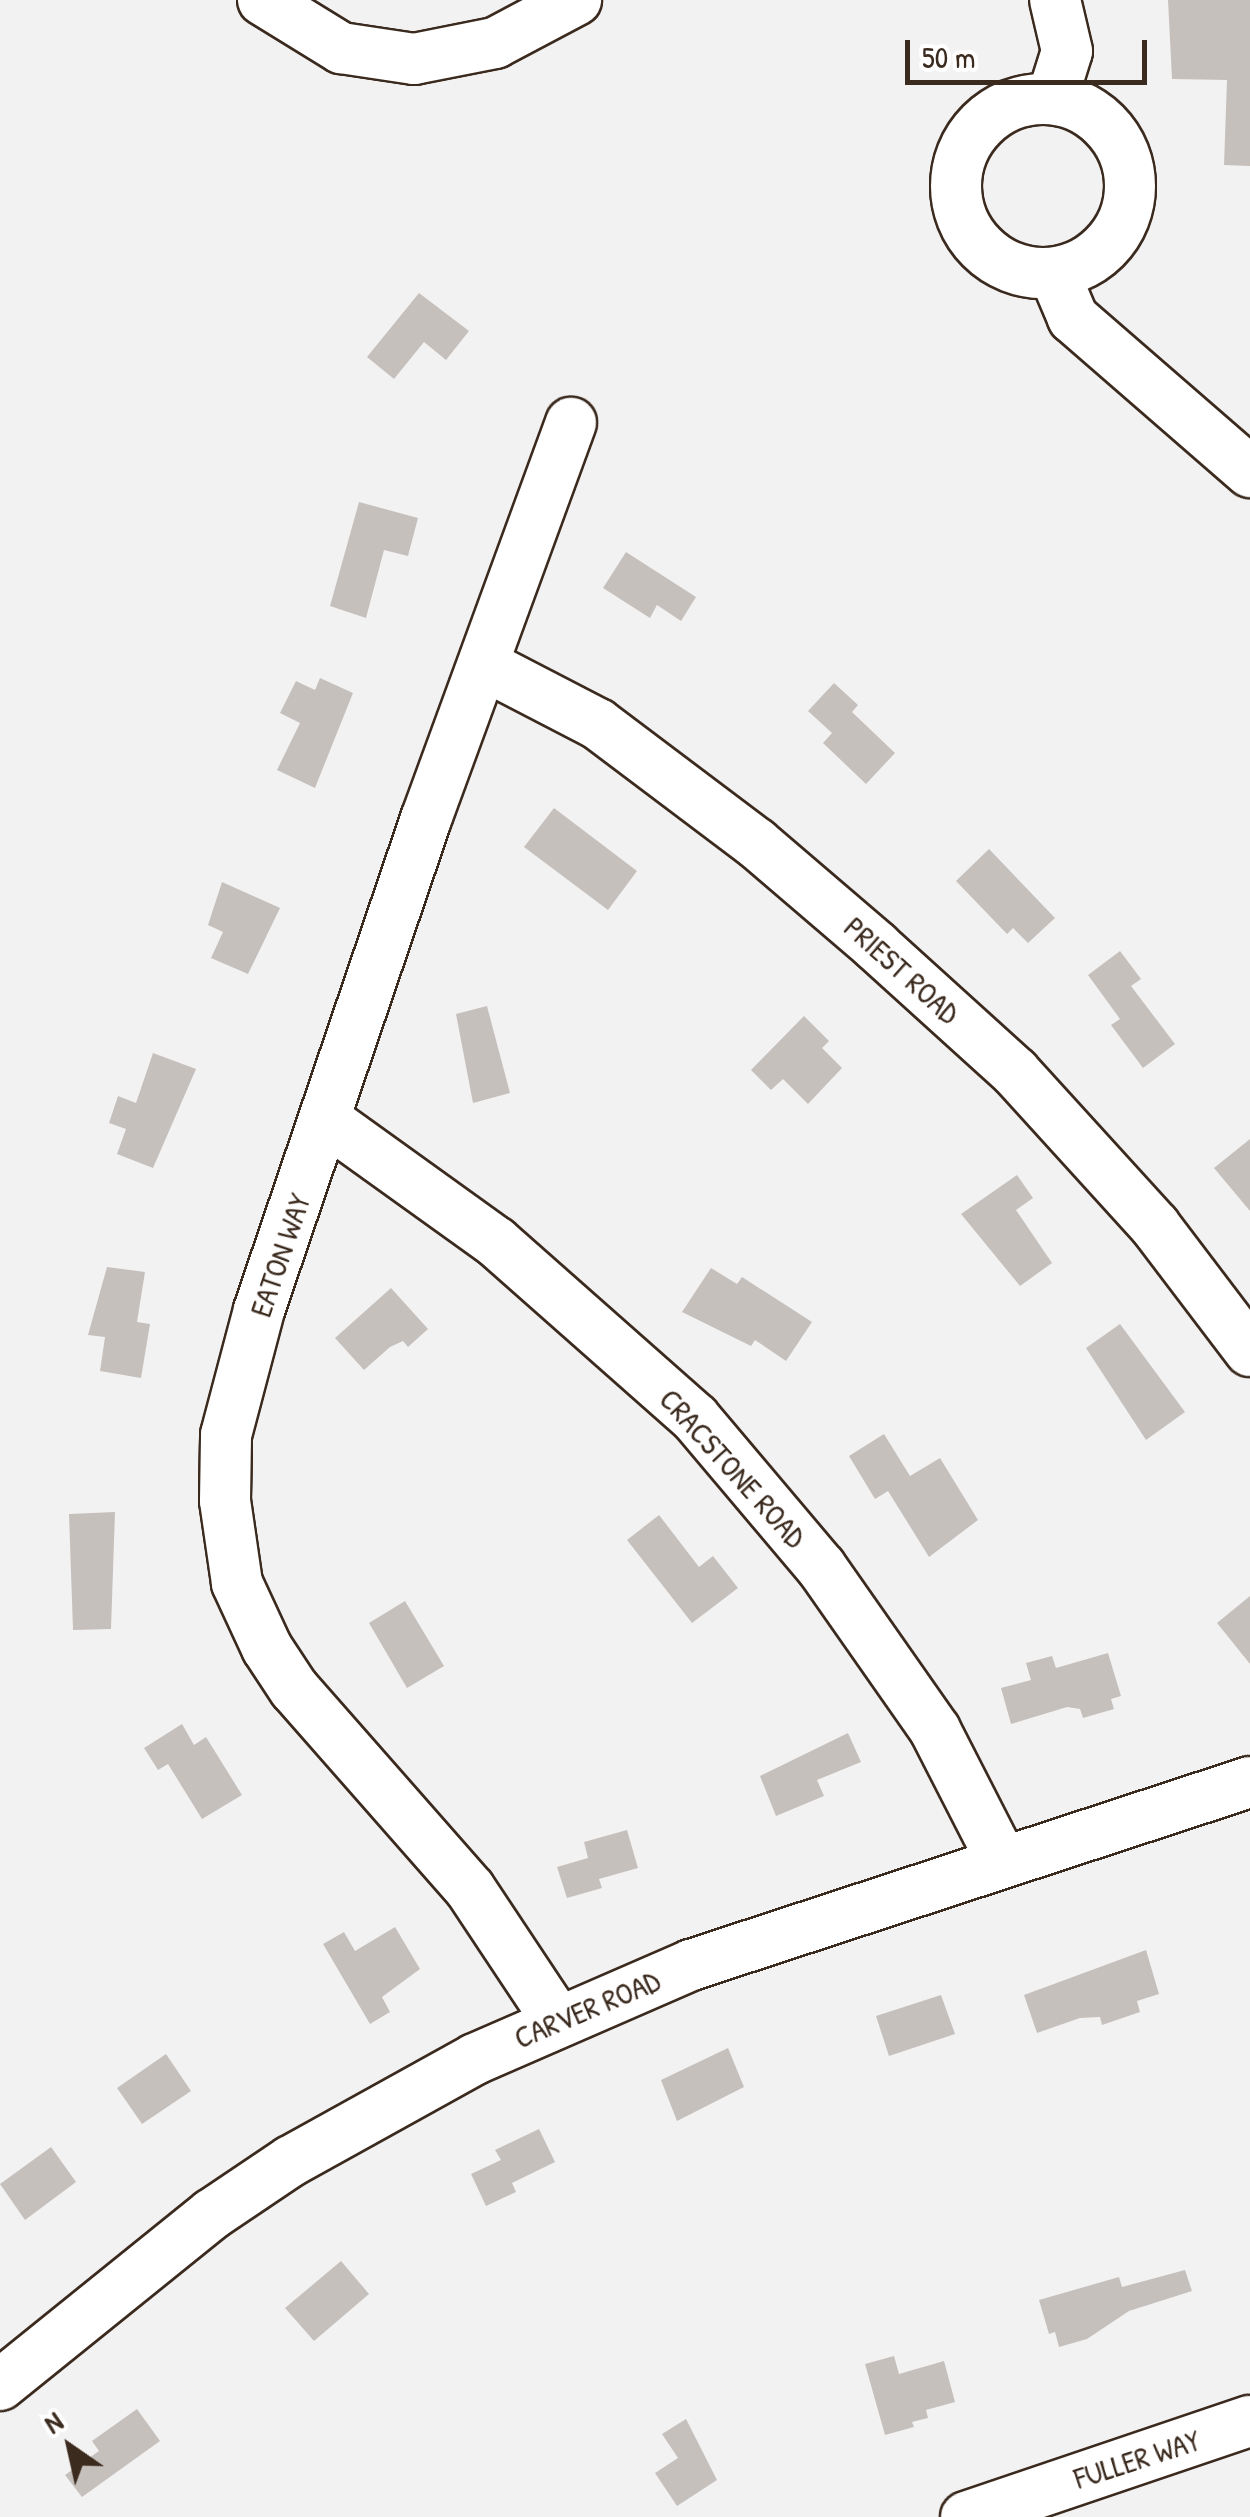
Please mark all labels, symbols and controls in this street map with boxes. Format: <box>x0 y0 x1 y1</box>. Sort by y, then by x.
scale bar <box>910 20 1152 82</box>
text: 50 m <box>922 37 975 77</box>
street label: PRIEST ROAD <box>837 909 967 1031</box>
street label: EATON WAY <box>242 1189 318 1321</box>
street label: CRACSTONE ROAD <box>652 1381 814 1555</box>
street label: CARVER ROAD <box>509 1962 665 2056</box>
north arrow <box>20 2397 120 2497</box>
text: N <box>36 2402 70 2442</box>
street label: FULLER WAY <box>1070 2422 1204 2496</box>

